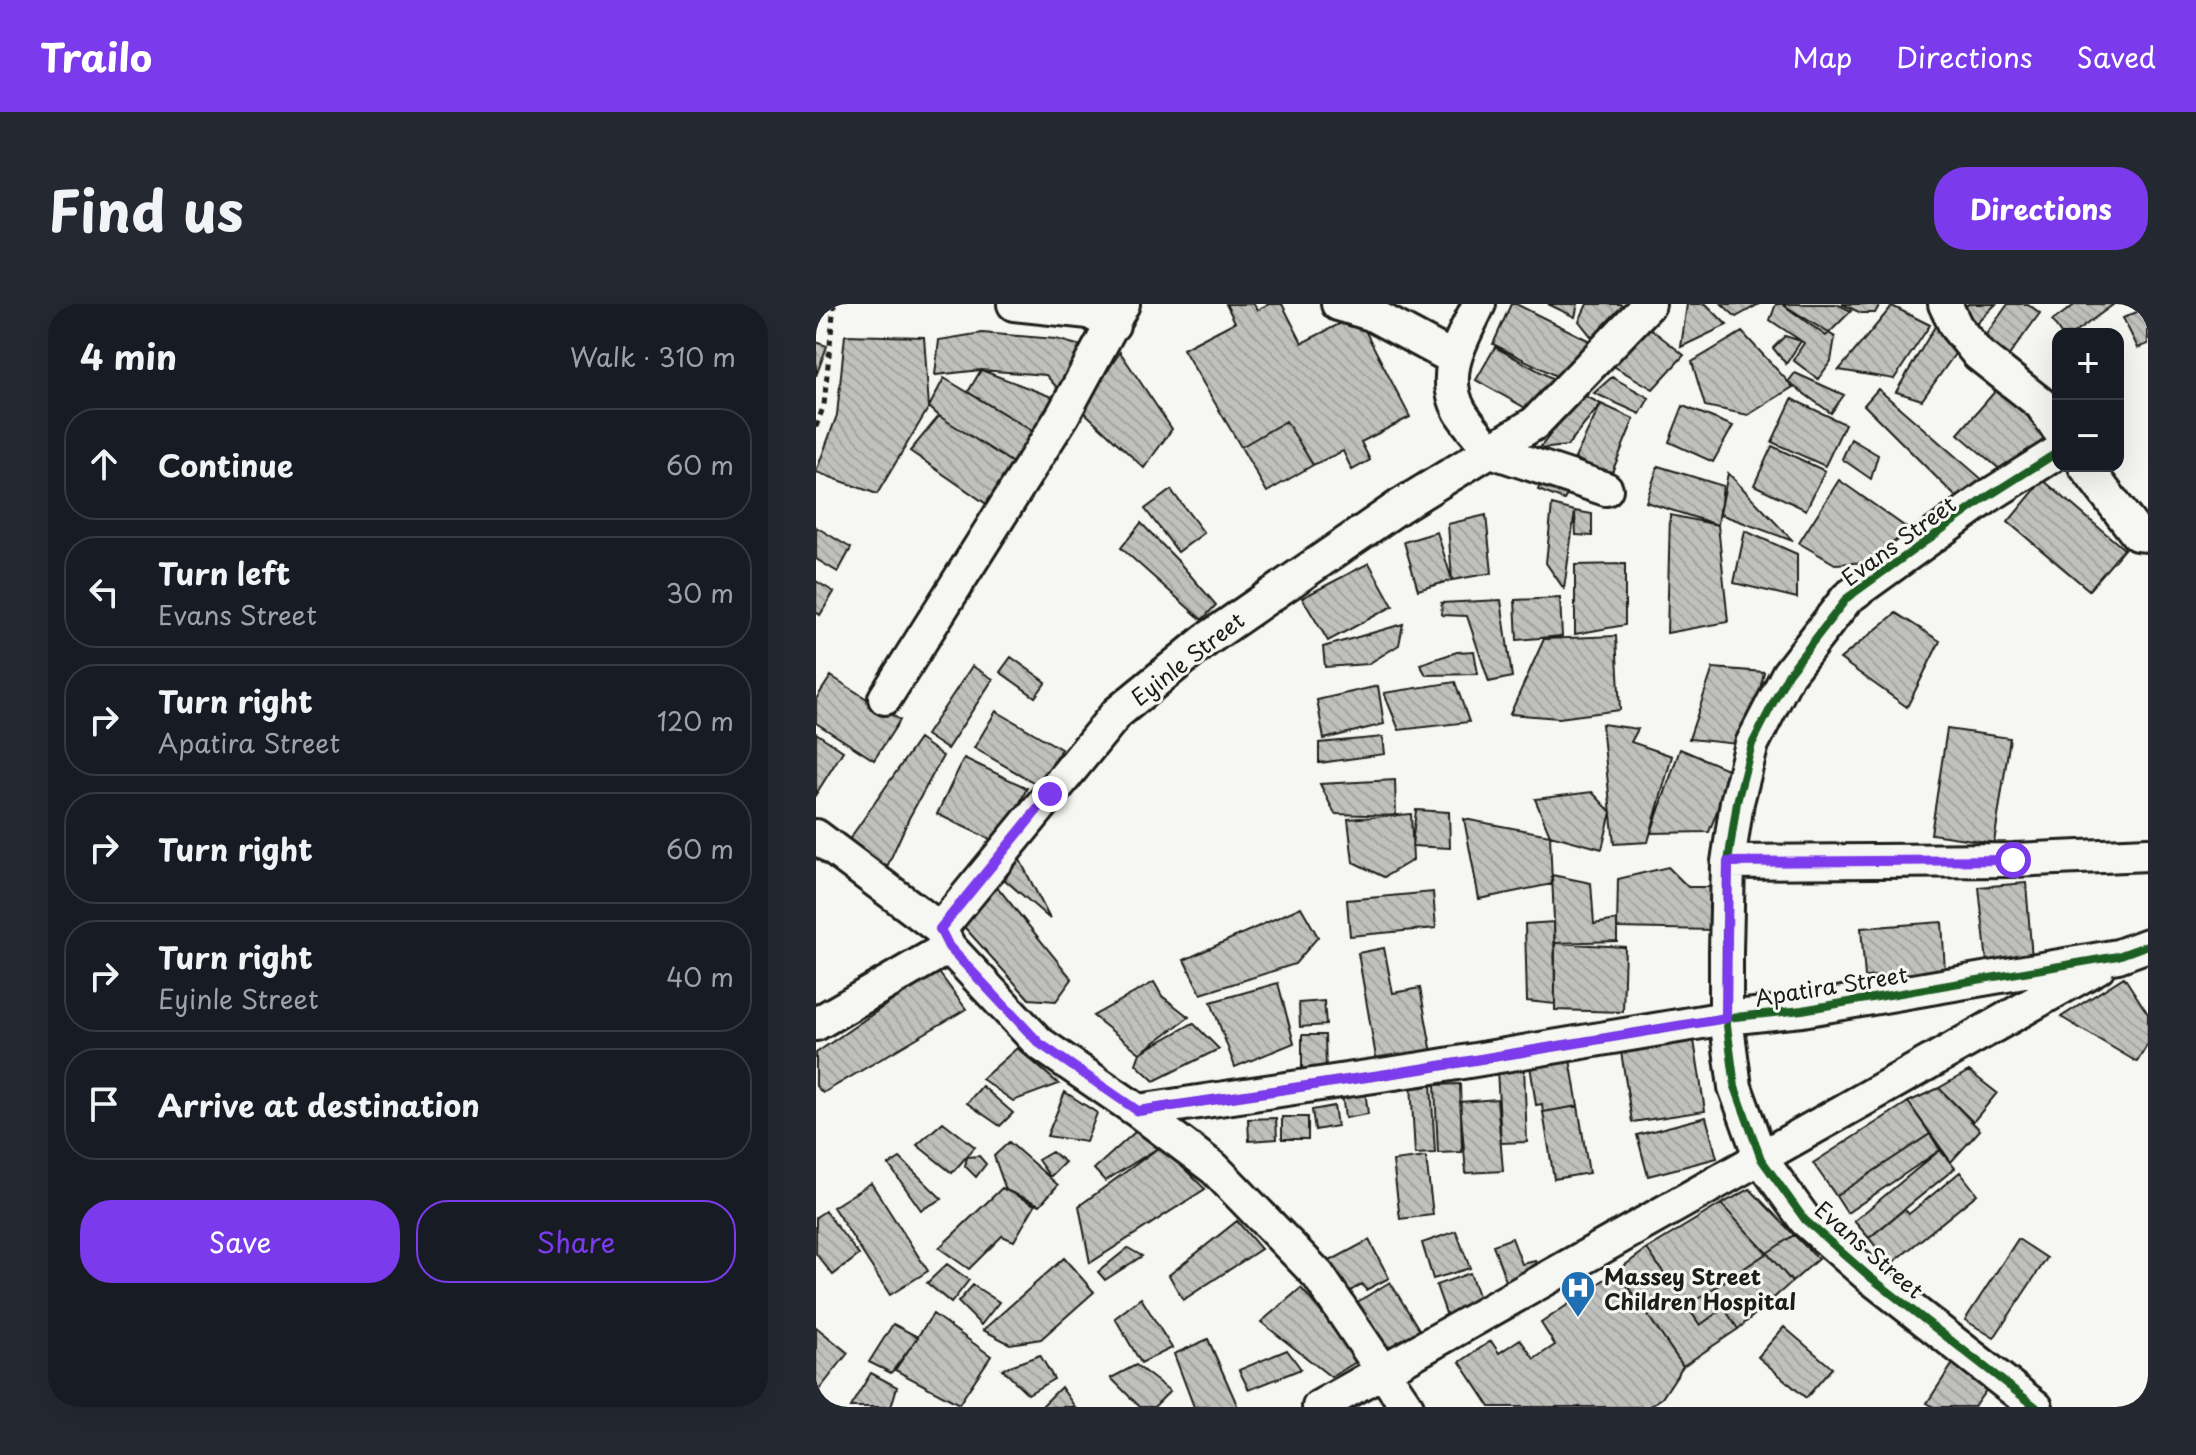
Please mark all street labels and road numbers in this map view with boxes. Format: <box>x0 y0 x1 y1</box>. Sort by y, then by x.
street label: Evans Street <box>1834 487 1962 593</box>
street label: Eyinle Street <box>1123 603 1251 713</box>
street label: Apatira Street <box>1752 957 1910 1013</box>
street label: Evans Street <box>1808 1192 1932 1306</box>

